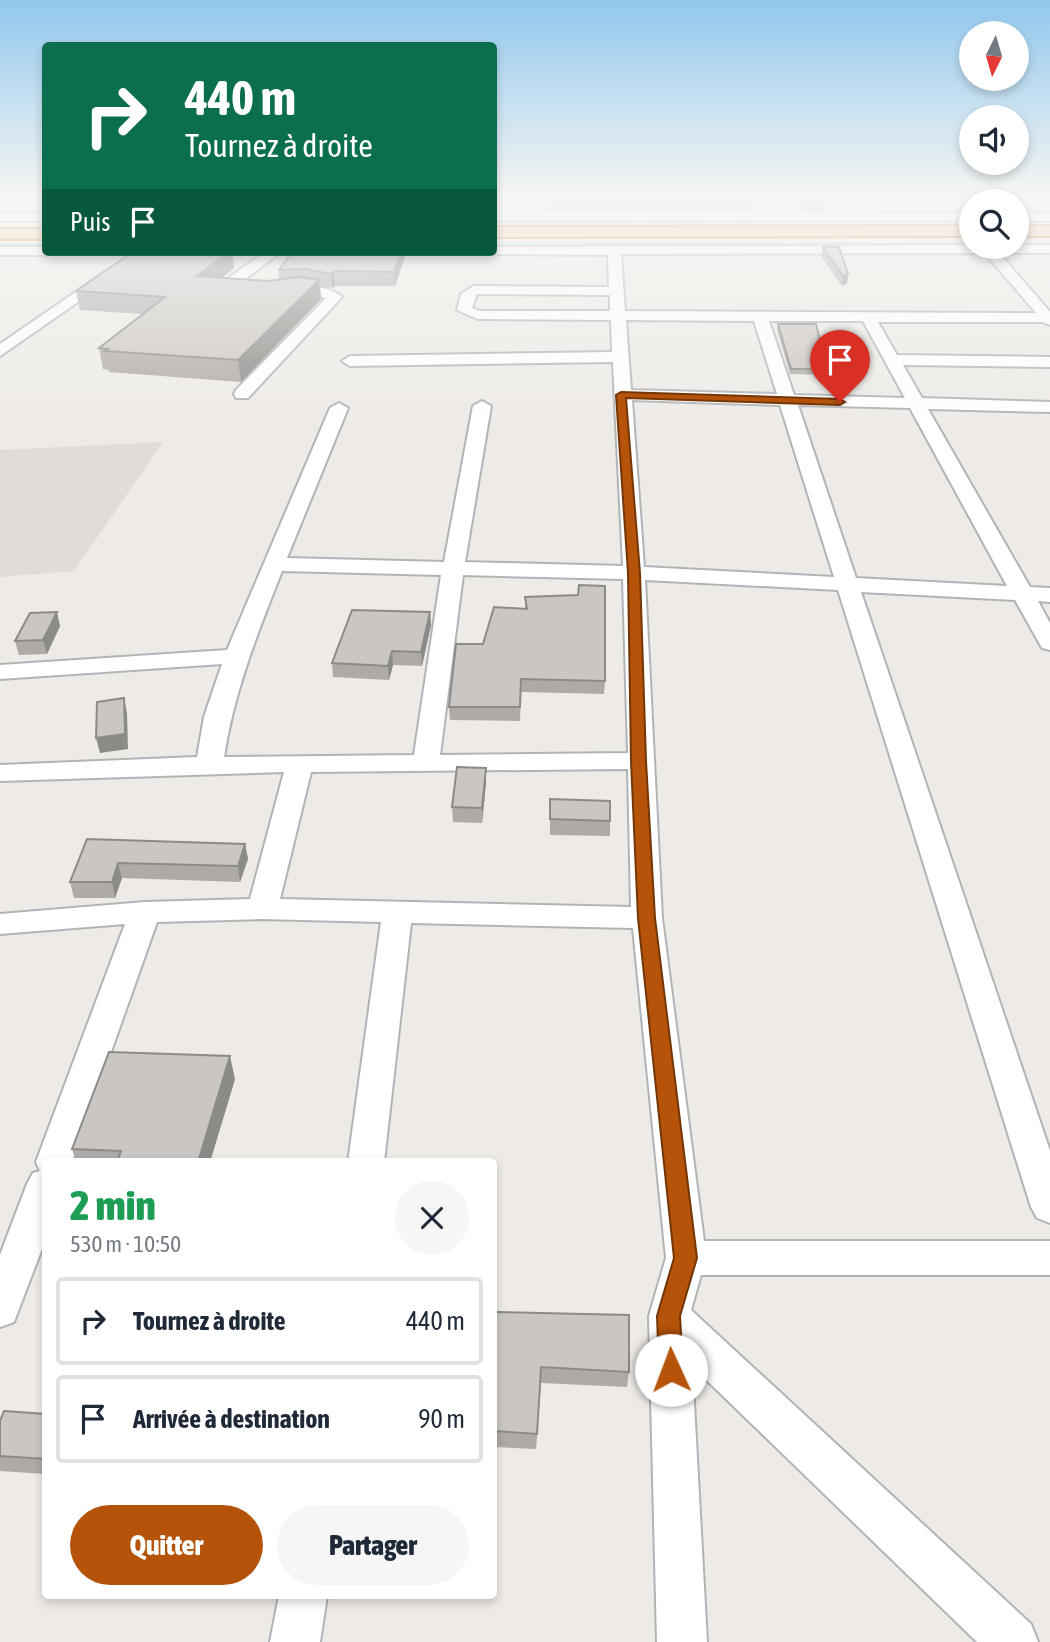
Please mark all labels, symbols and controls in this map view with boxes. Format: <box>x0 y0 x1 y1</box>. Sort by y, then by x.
north arrow <box>959 21 1029 91</box>
map controls <box>959 21 1029 259</box>
text: 440 m <box>185 69 296 125</box>
icon: right <box>70 70 161 161</box>
button: sound <box>959 105 1029 175</box>
text: Tournez à droite <box>185 127 373 164</box>
button: search <box>959 189 1029 259</box>
icon: arrive <box>124 203 162 241</box>
text: Puis <box>70 207 110 237</box>
pin <box>810 330 870 402</box>
icon: arrive <box>821 341 859 379</box>
text: 2 min <box>70 1181 156 1229</box>
button: close <box>395 1181 469 1255</box>
text: 530 m · 10:50 <box>70 1231 181 1257</box>
icon: right <box>74 1302 112 1340</box>
text: Tournez à droite <box>133 1306 286 1336</box>
text: 440 m <box>406 1306 465 1336</box>
position arrow <box>634 1333 708 1407</box>
icon: arrive <box>74 1400 112 1438</box>
text: Arrivée à destination <box>133 1404 330 1434</box>
text: 90 m <box>418 1404 465 1434</box>
button: Quitter <box>70 1505 263 1585</box>
button: Partager <box>277 1505 469 1585</box>

